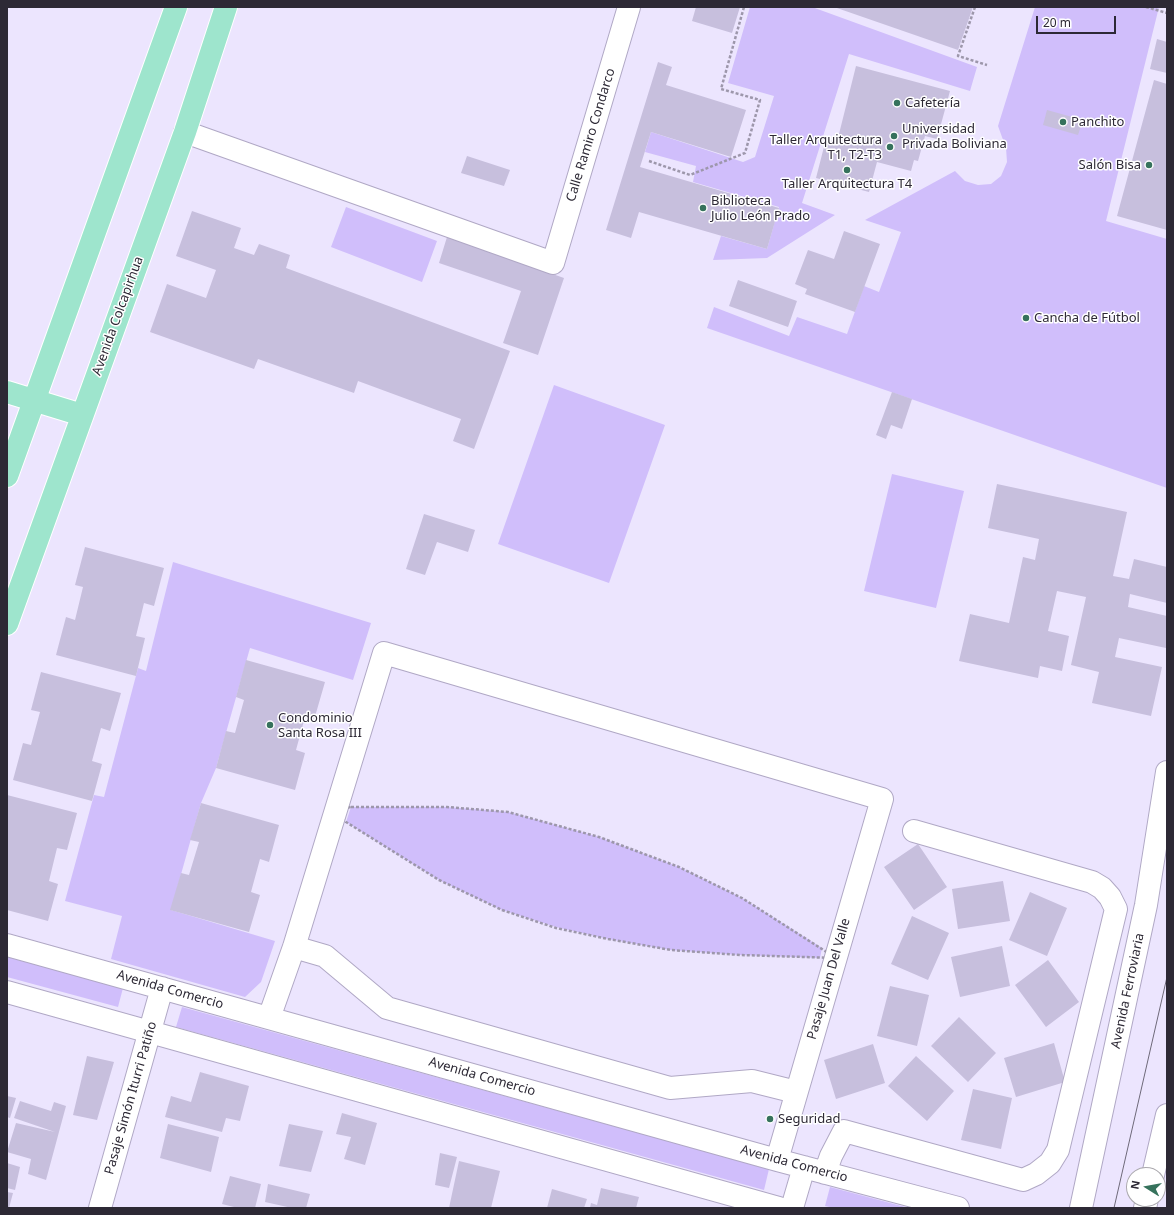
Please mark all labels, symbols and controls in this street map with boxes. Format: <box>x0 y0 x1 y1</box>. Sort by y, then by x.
scale bar <box>1038 8 1118 34</box>
text: 20 m <box>1043 14 1071 31</box>
street label: Calle Ramiro Condarco <box>563 66 619 204</box>
place label: Cafetería <box>905 95 960 111</box>
marker: Cafetería <box>892 98 902 108</box>
place label: Panchito <box>1071 114 1124 130</box>
marker: Panchito <box>1058 117 1068 127</box>
place label: Universidad Privada Boliviana <box>902 121 1007 152</box>
marker: Universidad Privada Boliviana <box>889 131 899 141</box>
place label: Taller Arquitectura T1, T2-T3 <box>770 132 882 163</box>
marker: Taller Arquitectura T1, T2-T3 <box>885 142 895 152</box>
place label: Salón Bisa <box>1079 157 1141 173</box>
marker: Salón Bisa <box>1144 160 1154 170</box>
marker: Taller Arquitectura T4 <box>842 165 852 175</box>
place label: Taller Arquitectura T4 <box>782 176 912 192</box>
place label: Biblioteca Julio León Prado <box>711 193 810 224</box>
marker: Biblioteca Julio León Prado <box>698 203 708 213</box>
street label: Avenida Colcapirhua <box>89 254 147 378</box>
place label: Cancha de Fútbol <box>1034 310 1140 326</box>
marker: Cancha de Fútbol <box>1021 313 1031 323</box>
place label: Condominio Santa Rosa III <box>278 710 362 741</box>
marker: Condominio Santa Rosa III <box>265 720 275 730</box>
street label: Pasaje Juan Del Valle <box>804 917 854 1041</box>
street label: Avenida Ferroviaria <box>1108 932 1148 1050</box>
street label: Avenida Comercio <box>115 967 225 1013</box>
street label: Pasaje Simón Iturri Patiño <box>102 1020 160 1176</box>
street label: Avenida Comercio <box>427 1054 537 1100</box>
place label: Seguridad <box>778 1111 841 1127</box>
marker: Seguridad <box>765 1114 775 1124</box>
street label: Avenida Comercio <box>739 1142 849 1186</box>
north arrow <box>1126 1167 1166 1207</box>
text: N <box>1126 1179 1143 1191</box>

